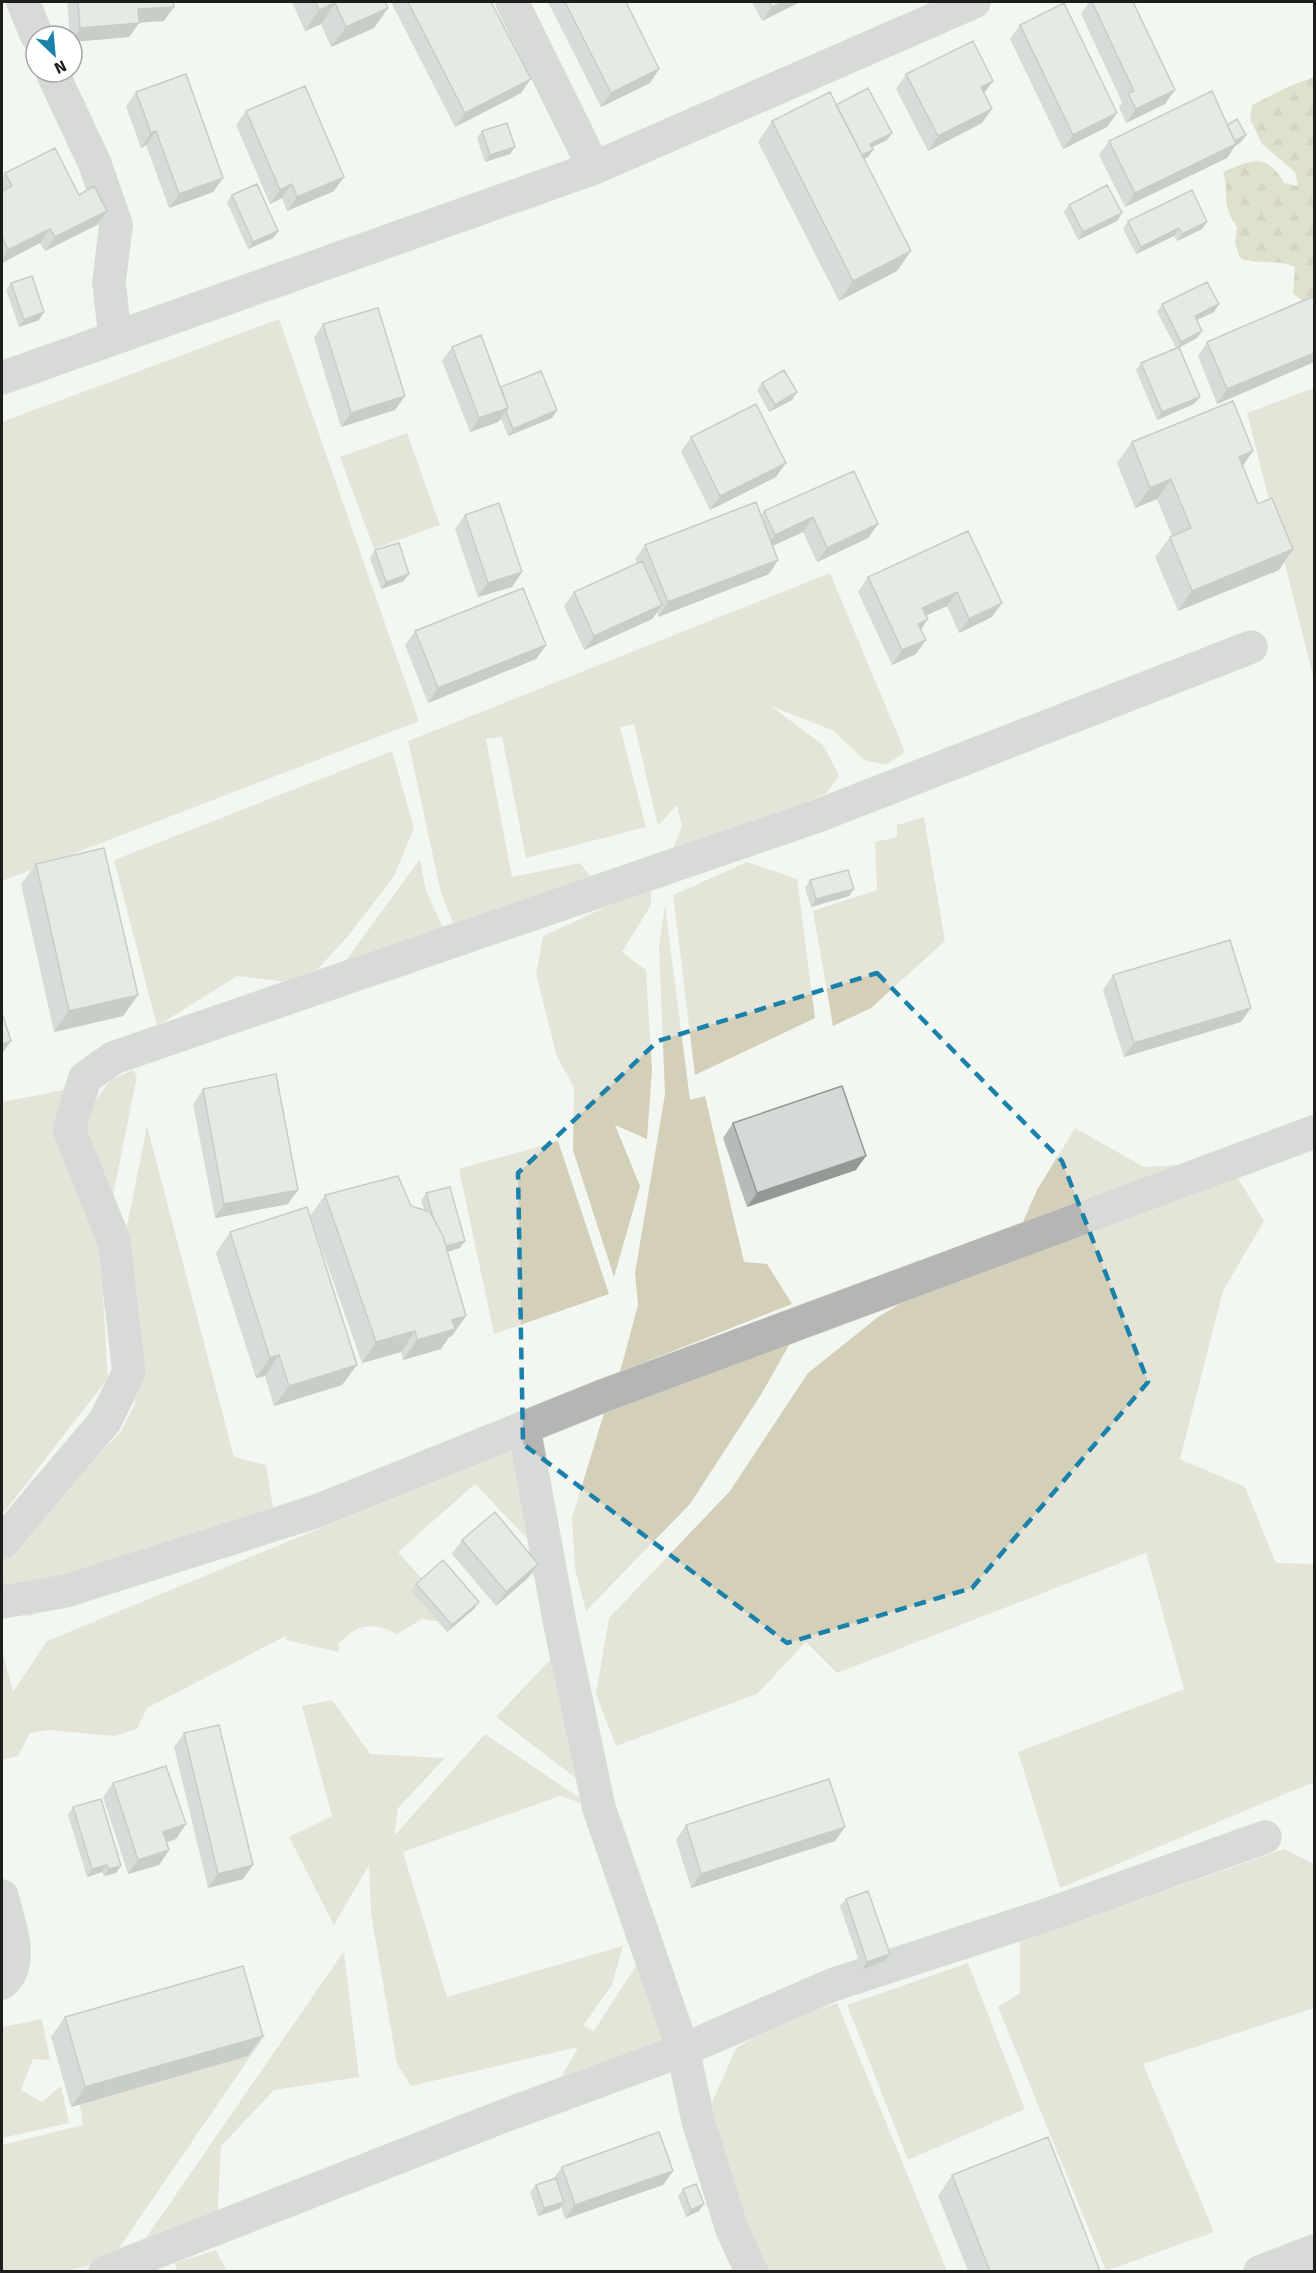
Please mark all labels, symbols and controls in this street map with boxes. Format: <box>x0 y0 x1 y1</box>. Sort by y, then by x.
north arrow <box>24 24 84 84</box>
text: N <box>51 55 70 78</box>

